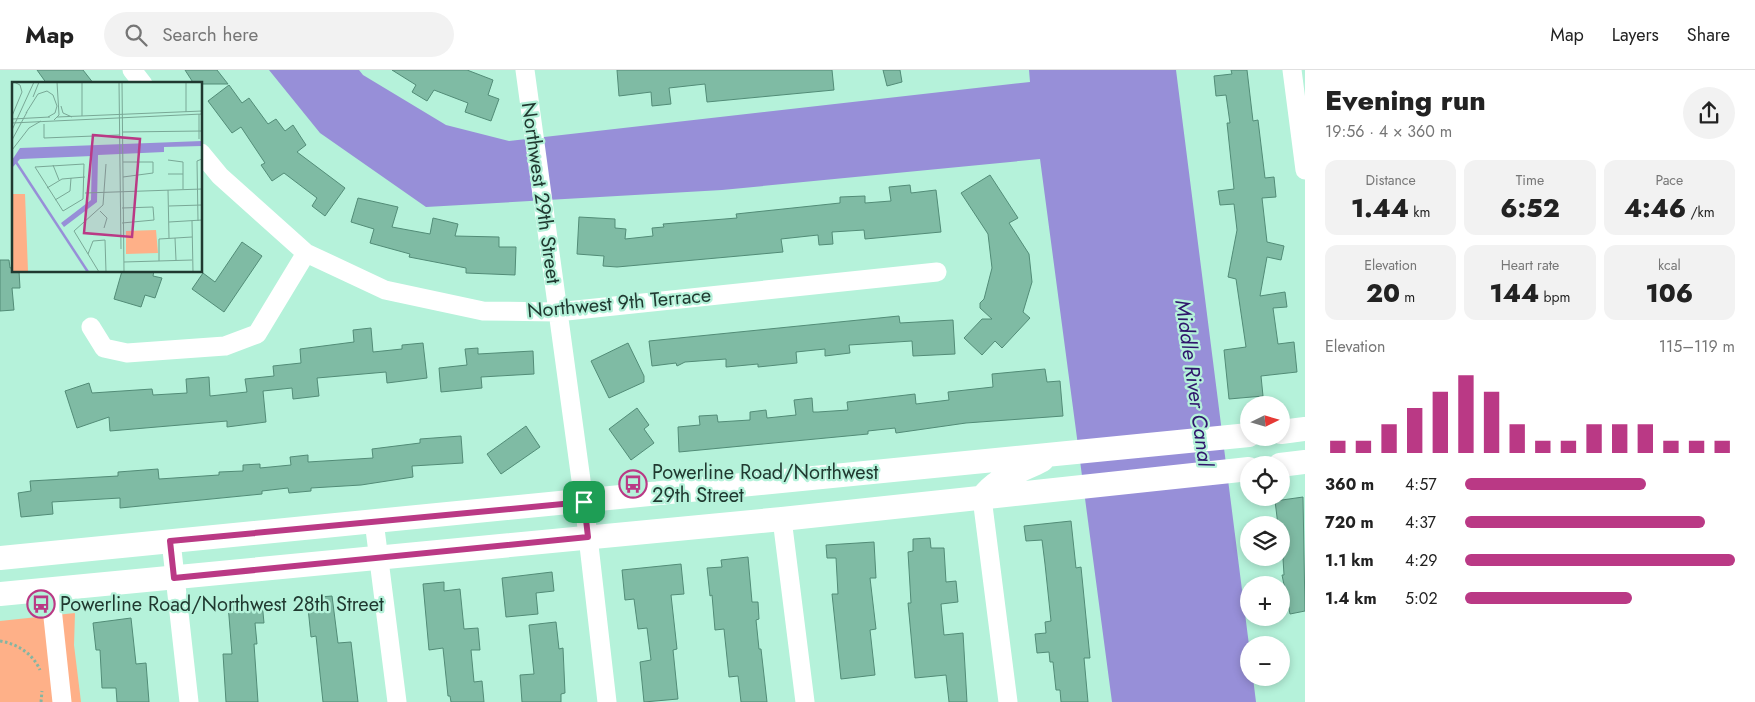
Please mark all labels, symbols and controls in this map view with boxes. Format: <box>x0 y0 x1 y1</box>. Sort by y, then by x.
search box <box>104 12 454 57</box>
text: Map <box>25 17 74 52</box>
icon: search <box>122 21 150 49</box>
text: Search here <box>162 21 258 48</box>
text: Map <box>1550 22 1584 48</box>
text: Layers <box>1612 22 1659 48</box>
text: Share <box>1687 22 1730 48</box>
text: Evening run <box>1325 80 1486 121</box>
inset map <box>12 82 202 272</box>
button: share <box>1683 87 1735 139</box>
street label: Northwest 29th Street <box>514 100 568 286</box>
text: 19:56 · 4 × 360 m <box>1325 120 1452 143</box>
text: Distance <box>1366 170 1416 190</box>
text: Time <box>1516 170 1544 190</box>
text: Pace <box>1655 170 1683 190</box>
text: 1.44 <box>1351 190 1409 226</box>
text: 6:52 <box>1500 190 1560 226</box>
text: 4:46 <box>1624 190 1686 226</box>
text: km <box>1409 202 1430 222</box>
text: /km <box>1686 202 1715 222</box>
text: Elevation <box>1364 255 1417 275</box>
text: Heart rate <box>1501 255 1559 275</box>
text: kcal <box>1658 255 1681 275</box>
text: 20 <box>1366 275 1400 311</box>
text: 144 <box>1490 275 1539 311</box>
text: 106 <box>1646 275 1693 311</box>
street label: Northwest 9th Terrace <box>526 281 712 325</box>
text: m <box>1400 287 1415 307</box>
text: bpm <box>1539 287 1570 307</box>
water label: Middle River Canal <box>1167 298 1221 470</box>
text: Elevation <box>1325 335 1385 358</box>
text: 115–119 m <box>1659 335 1735 358</box>
north arrow <box>1240 396 1290 446</box>
map controls <box>1240 396 1290 686</box>
button: locate <box>1240 456 1290 506</box>
place label: Powerline Road/Northwest 29th Street <box>652 458 879 510</box>
bus stop icon: Powerline Road/Northwest 29th Street <box>618 469 648 499</box>
text: 360 m <box>1325 473 1374 496</box>
text: 4:57 <box>1405 473 1437 496</box>
pin <box>563 481 605 523</box>
icon: arrive <box>570 488 598 516</box>
text: 720 m <box>1325 511 1374 534</box>
text: 4:37 <box>1405 511 1436 534</box>
button: layers <box>1240 516 1290 566</box>
text: 1.1 km <box>1325 549 1374 572</box>
text: 4:29 <box>1405 549 1437 572</box>
button: + <box>1240 576 1290 626</box>
text: 1.4 km <box>1325 587 1377 610</box>
text: 5:02 <box>1405 587 1438 610</box>
bus stop icon: Powerline Road/Northwest 28th Street <box>26 589 56 619</box>
place label: Powerline Road/Northwest 28th Street <box>60 590 384 619</box>
button: − <box>1240 636 1290 686</box>

